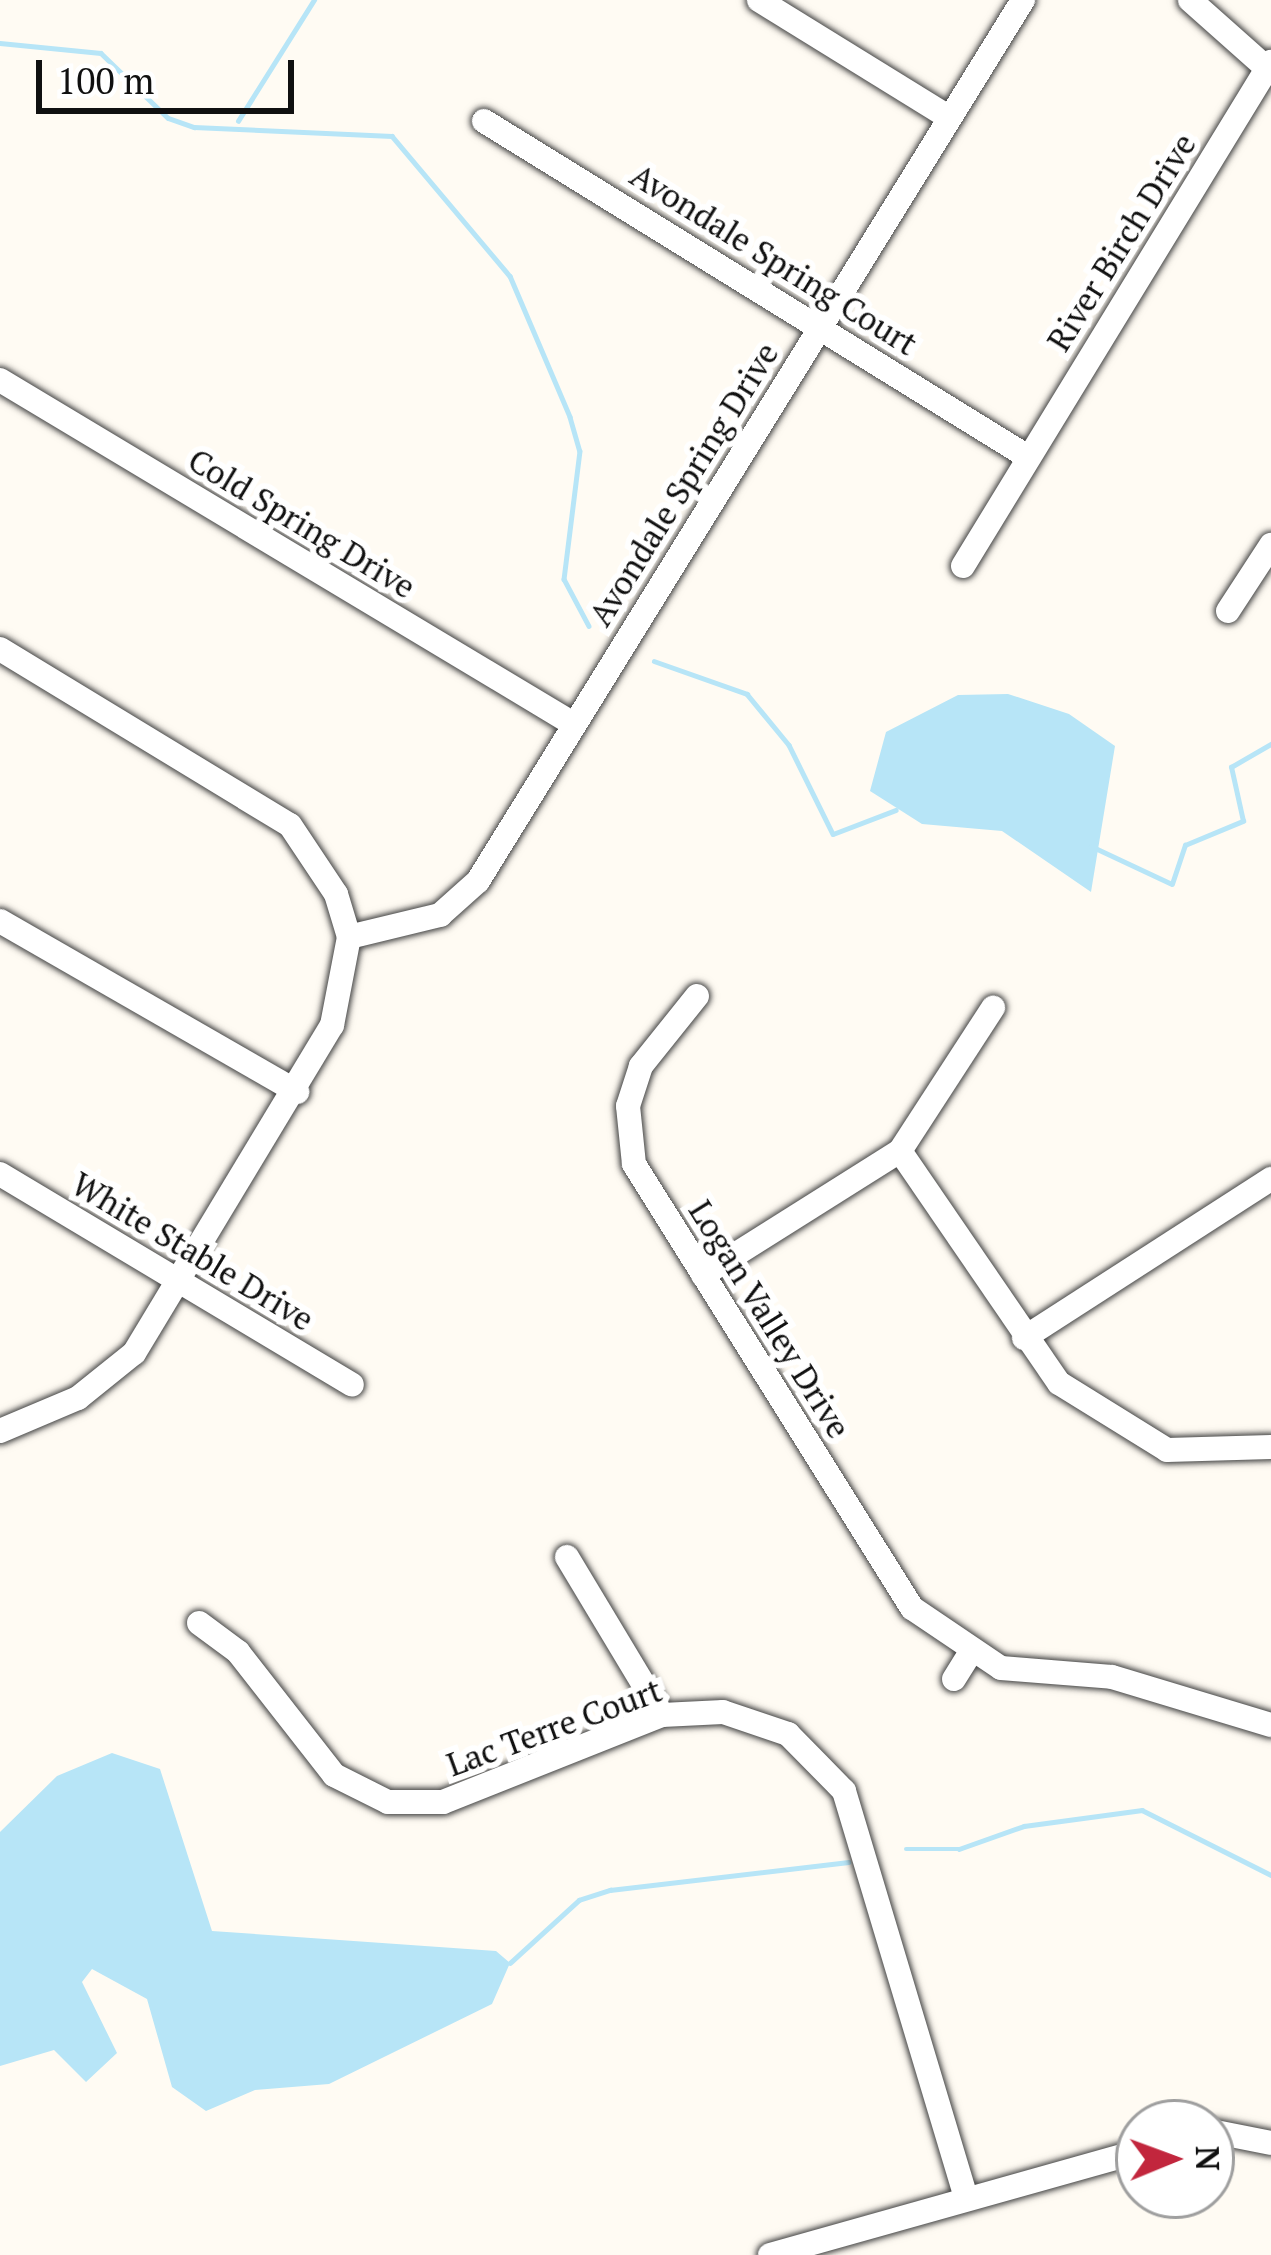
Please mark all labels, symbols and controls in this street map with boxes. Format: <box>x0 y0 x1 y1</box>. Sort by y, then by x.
scale bar <box>42 36 300 110</box>
text: 100 m <box>57 57 154 104</box>
street label: River Birch Drive <box>1038 126 1204 358</box>
street label: Avondale Spring Court <box>623 155 925 363</box>
street label: Avondale Spring Drive <box>580 335 786 633</box>
street label: Cold Spring Drive <box>181 440 423 606</box>
street label: White Stable Drive <box>65 1163 321 1339</box>
street label: Logan Valley Drive <box>681 1192 859 1446</box>
street label: Lac Terre Court <box>441 1670 667 1784</box>
north arrow <box>1115 2099 1235 2219</box>
text: N <box>1187 2146 1230 2171</box>

